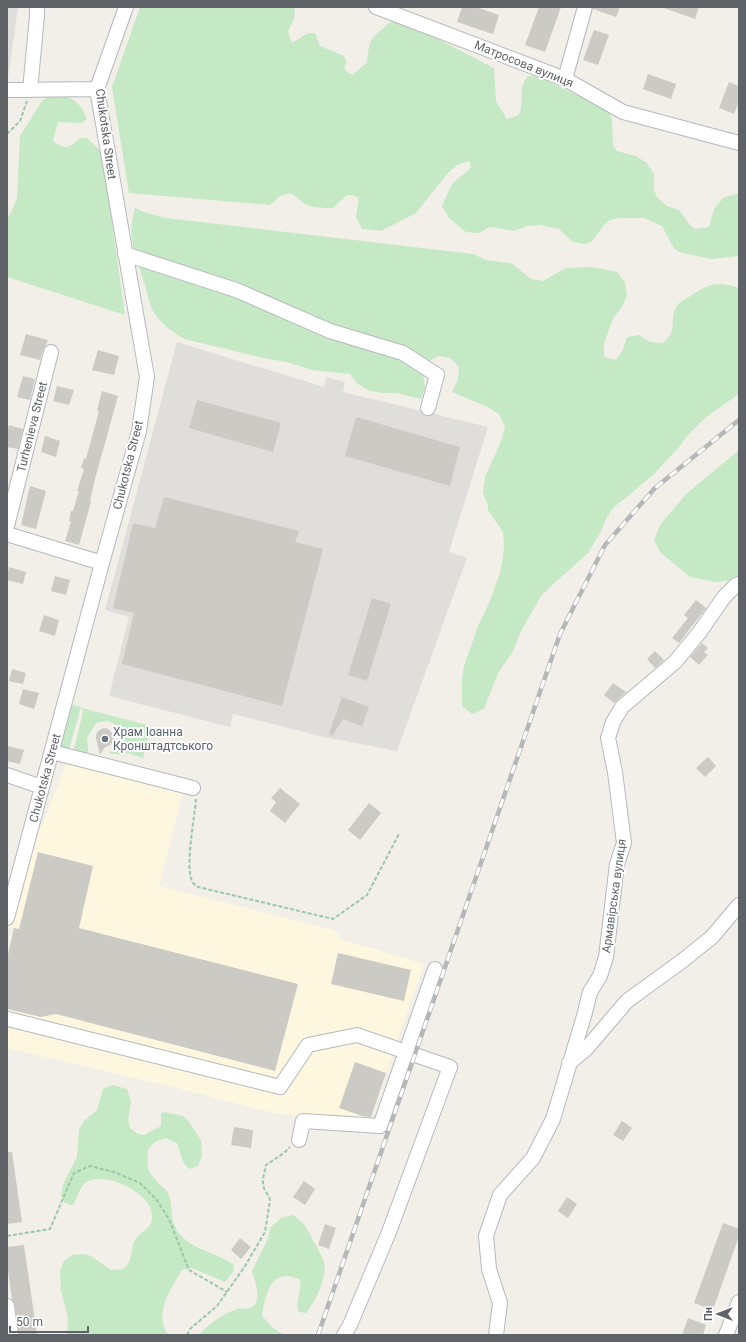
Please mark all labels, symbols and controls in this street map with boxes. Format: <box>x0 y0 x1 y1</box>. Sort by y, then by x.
street label: Матросова вулиця <box>472 38 576 90</box>
street label: Chukotska Street <box>93 88 119 180</box>
street label: Turhenieva Street <box>14 380 50 474</box>
street label: Chukotska Street <box>110 419 146 511</box>
place label: Храм Іоанна Кронштадтського <box>113 725 213 753</box>
street label: Chukotska Street <box>26 732 64 824</box>
marker: Храм Іоанна Кронштадтського <box>100 734 110 744</box>
street label: Армавірська вулиця <box>599 838 629 954</box>
north arrow <box>698 1294 738 1334</box>
text: Пн <box>702 1307 715 1321</box>
scale bar <box>10 1308 88 1334</box>
text: 50 m <box>16 1315 43 1329</box>

